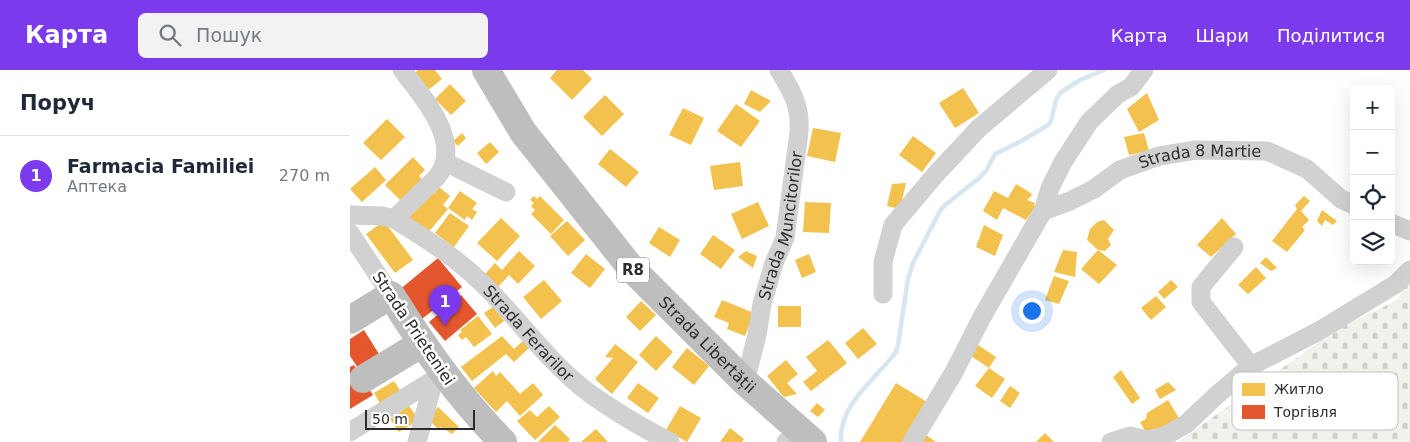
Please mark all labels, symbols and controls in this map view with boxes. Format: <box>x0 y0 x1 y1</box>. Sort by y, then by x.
search box <box>138 13 488 58</box>
text: Карта <box>25 21 108 49</box>
icon: search <box>156 21 184 49</box>
text: Пошук <box>196 24 262 46</box>
text: Карта <box>1111 25 1167 46</box>
text: Шари <box>1195 25 1249 46</box>
text: Поділитися <box>1277 25 1385 46</box>
map controls <box>1350 85 1395 265</box>
button: + <box>1350 85 1395 130</box>
text: Поруч <box>20 91 95 115</box>
button: − <box>1350 130 1395 175</box>
street label: Strada 8 Martie <box>1136 141 1261 173</box>
street label: Strada Muncitorilor <box>755 150 806 302</box>
text: Farmacia Familiei <box>67 155 254 177</box>
text: 1 <box>30 166 42 185</box>
text: 270 m <box>279 166 330 185</box>
button: locate <box>1350 175 1395 220</box>
text: Аптека <box>67 177 127 196</box>
button: layers <box>1350 220 1395 265</box>
road number: R8 <box>617 258 649 282</box>
street label: Strada Prieteniei <box>368 268 459 389</box>
street label: Strada Ferarilor <box>479 281 578 386</box>
pin: 1 <box>429 285 461 326</box>
street label: Strada Libertății <box>655 292 760 397</box>
your location <box>1019 298 1045 324</box>
legend <box>1232 372 1398 430</box>
text: Житло <box>1274 381 1324 397</box>
text: Торгівля <box>1273 404 1337 420</box>
scale bar <box>365 407 475 430</box>
text: 50 m <box>372 411 408 427</box>

